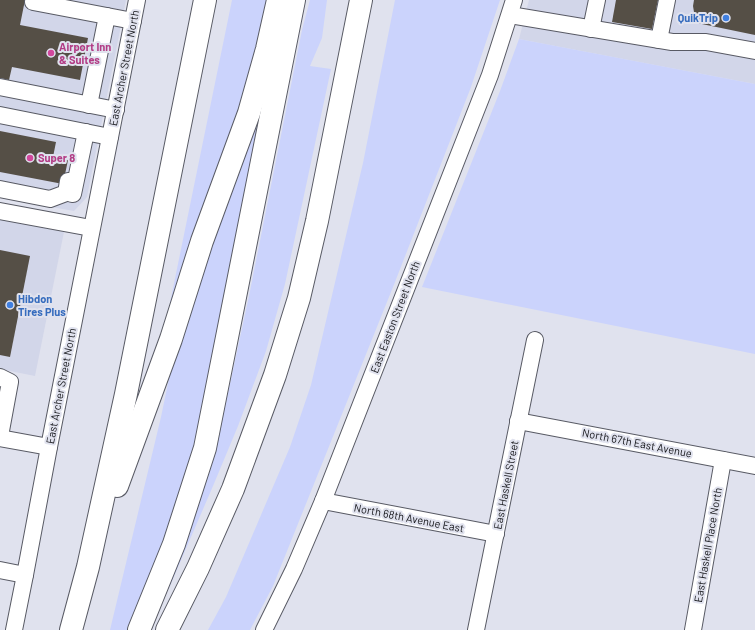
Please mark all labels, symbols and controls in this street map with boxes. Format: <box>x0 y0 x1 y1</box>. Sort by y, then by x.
street label: East Archer Street North <box>106 9 141 127</box>
place label: QuikTrip <box>678 11 718 24</box>
marker: QuikTrip <box>721 13 731 23</box>
place label: Airport Inn & Suites <box>59 40 111 66</box>
marker: Airport Inn & Suites <box>46 48 56 58</box>
place label: Super 8 <box>38 151 75 164</box>
marker: Super 8 <box>25 153 35 163</box>
street label: East Easton Street North <box>367 259 422 375</box>
place label: Hibdon Tires Plus <box>18 292 66 318</box>
marker: Hibdon Tires Plus <box>5 300 15 310</box>
street label: East Archer Street North <box>43 327 78 445</box>
street label: North 67th East Avenue <box>581 425 693 460</box>
street label: East Haskell Street <box>491 439 521 530</box>
street label: East Haskell Place North <box>691 486 724 603</box>
street label: North 68th Avenue East <box>353 500 465 535</box>

